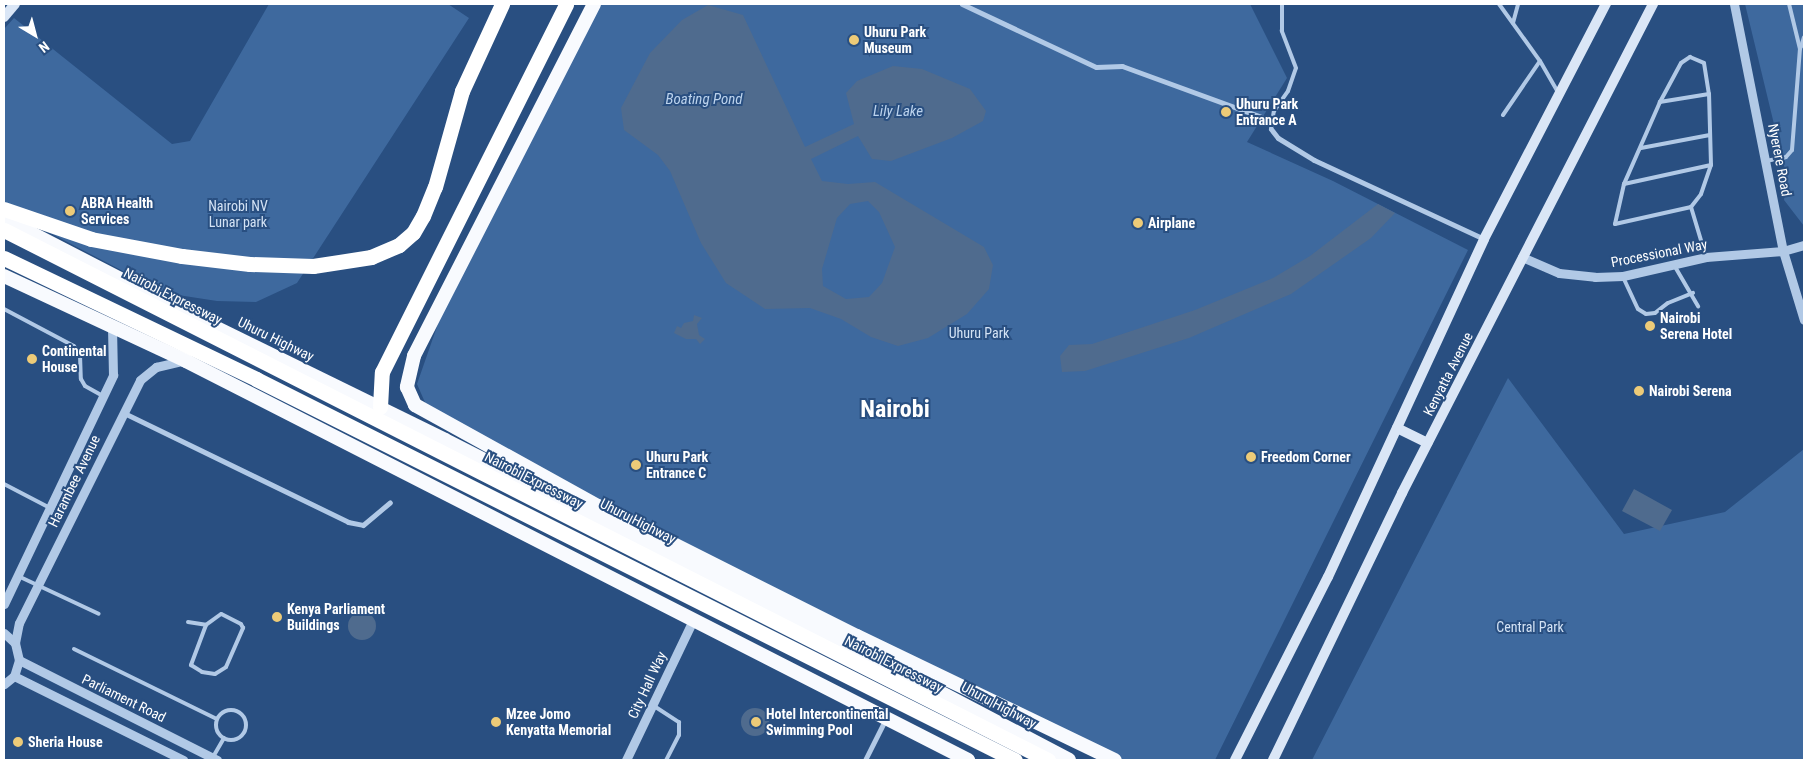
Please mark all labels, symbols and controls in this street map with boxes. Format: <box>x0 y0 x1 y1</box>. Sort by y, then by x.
north arrow <box>10 10 60 60</box>
place label: Uhuru Park Museum <box>864 24 926 56</box>
marker: Uhuru Park Museum <box>848 34 860 46</box>
text: N <box>36 38 52 56</box>
water label: Boating Pond <box>665 91 743 109</box>
place label: Uhuru Park Entrance A <box>1236 96 1298 128</box>
water label: Lily Lake <box>873 103 923 121</box>
marker: Uhuru Park Entrance A <box>1220 106 1232 118</box>
street label: Nyerere Road <box>1765 122 1795 198</box>
place label: ABRA Health Services <box>81 195 153 228</box>
park label: Nairobi NV Lunar park <box>208 198 268 230</box>
marker: ABRA Health Services <box>63 204 77 218</box>
place label: Airplane <box>1148 215 1195 231</box>
marker: Airplane <box>1132 217 1144 229</box>
street label: Processional Way <box>1609 235 1709 271</box>
street label: Nairobi Expressway <box>121 264 225 328</box>
place label: Nairobi Serena Hotel <box>1660 310 1732 342</box>
street label: Uhuru Highway <box>235 313 317 365</box>
marker: Nairobi Serena Hotel <box>1644 320 1656 332</box>
park label: Uhuru Park <box>949 325 1009 341</box>
street label: Kenyatta Avenue <box>1420 329 1476 419</box>
place label: Continental House <box>42 343 107 376</box>
marker: Continental House <box>26 353 38 365</box>
place label: Nairobi Serena <box>1649 383 1732 399</box>
marker: Nairobi Serena <box>1633 385 1645 397</box>
district label: Nairobi <box>860 396 930 424</box>
street label: Harambee Avenue <box>44 432 104 530</box>
street label: Nairobi Expressway <box>482 448 586 512</box>
place label: Uhuru Park Entrance C <box>646 449 708 482</box>
place label: Freedom Corner <box>1261 449 1351 465</box>
marker: Freedom Corner <box>1245 451 1257 463</box>
marker: Uhuru Park Entrance C <box>630 459 642 471</box>
street label: Uhuru Highway <box>597 495 679 547</box>
place label: Kenya Parliament Buildings <box>287 601 385 634</box>
marker: Kenya Parliament Buildings <box>271 611 283 623</box>
park label: Central Park <box>1496 619 1564 635</box>
street label: Nairobi Expressway <box>842 632 946 696</box>
street label: City Hall Way <box>624 649 670 721</box>
street label: Parliament Road <box>79 670 169 726</box>
street label: Uhuru Highway <box>959 678 1039 732</box>
place label: Mzee Jomo Kenyatta Memorial <box>506 706 611 739</box>
place label: Hotel Intercontinental Swimming Pool <box>766 706 888 739</box>
marker: Mzee Jomo Kenyatta Memorial <box>490 716 502 728</box>
marker: Hotel Intercontinental Swimming Pool <box>750 716 762 728</box>
place label: Sheria House <box>28 734 103 750</box>
marker: Sheria House <box>12 736 24 748</box>

